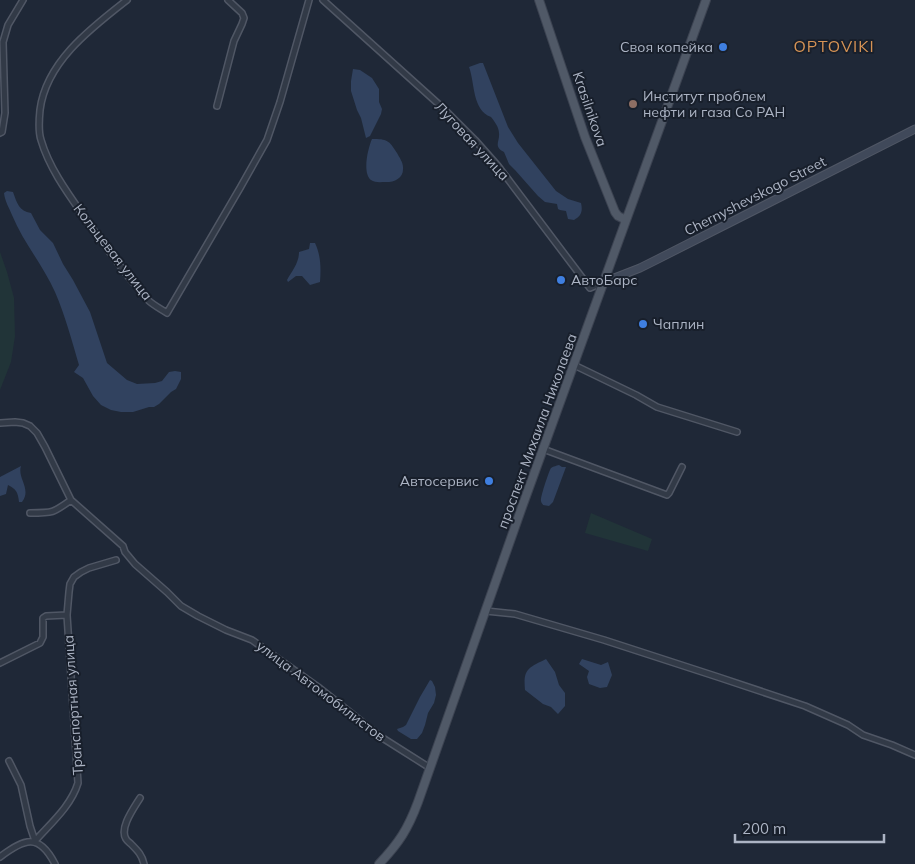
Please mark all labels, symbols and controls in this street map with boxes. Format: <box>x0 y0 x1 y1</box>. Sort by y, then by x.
district label: OPTOVIKI <box>793 36 875 56</box>
place label: Своя копейка <box>620 38 713 56</box>
marker: Своя копейка <box>717 41 729 53</box>
street label: Krasilnikova <box>569 69 611 149</box>
place label: Институт проблем нефти и газа Со РАН <box>643 87 785 121</box>
street label: Луговая улица <box>431 98 513 184</box>
marker: Институт проблем нефти и газа Со РАН <box>627 98 639 110</box>
street label: Chernyshevskogo Street <box>681 152 829 240</box>
street label: Кольцевая улица <box>70 200 156 304</box>
place label: АвтоБарс <box>571 271 637 289</box>
marker: АвтоБарс <box>555 274 567 286</box>
place label: Чаплин <box>653 315 704 333</box>
marker: Чаплин <box>637 318 649 330</box>
street label: проспект Михаила Николаева <box>493 331 581 531</box>
place label: Автосервис <box>400 472 479 490</box>
marker: Автосервис <box>483 475 495 487</box>
street label: Транспортная улица <box>59 634 87 776</box>
street label: улица Автомобилистов <box>253 637 389 746</box>
scale bar <box>735 812 884 844</box>
text: 200 m <box>742 819 786 838</box>

